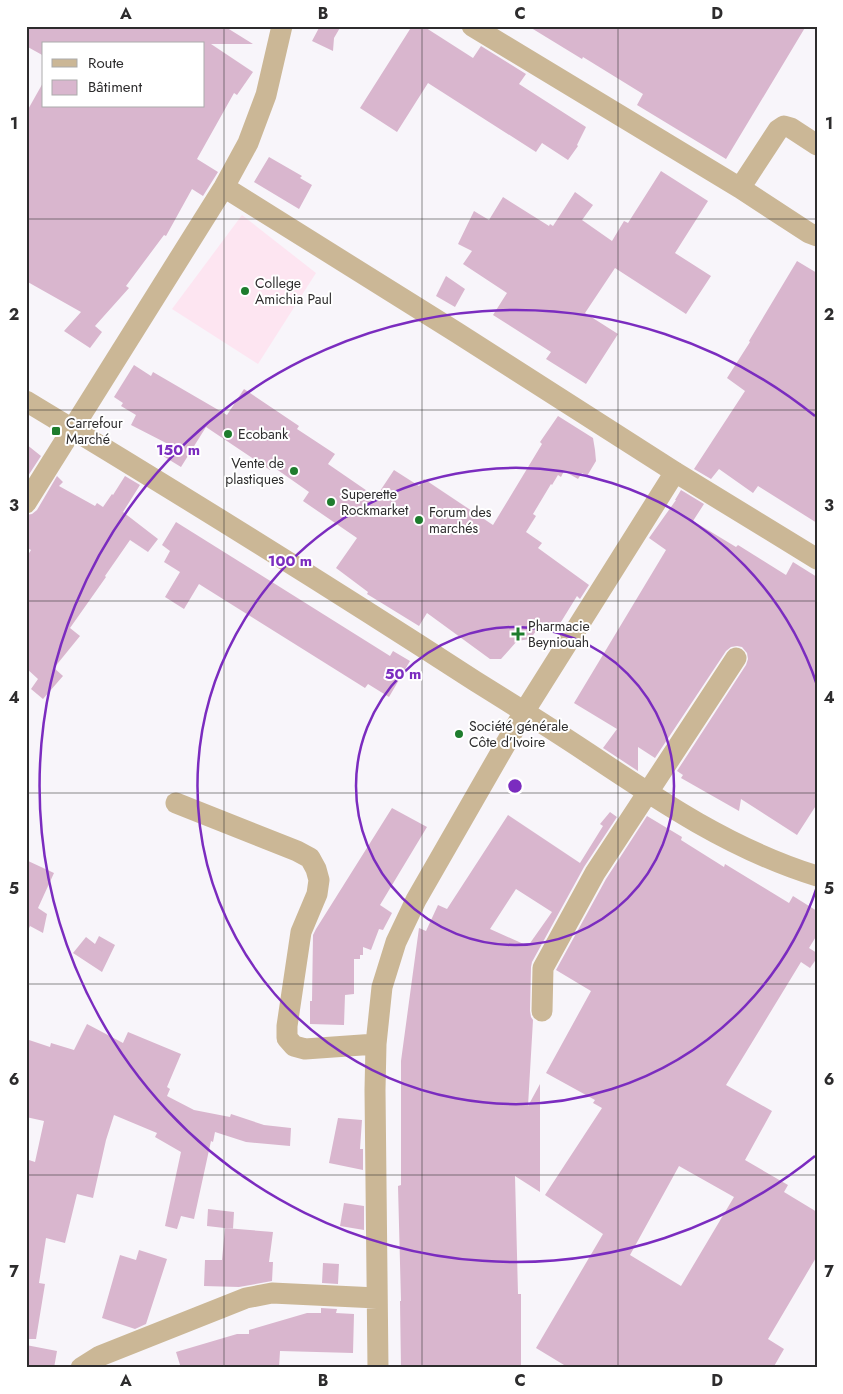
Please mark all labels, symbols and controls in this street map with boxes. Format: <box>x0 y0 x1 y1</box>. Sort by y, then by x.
text: A <box>119 2 132 25</box>
text: B <box>318 2 328 25</box>
text: C <box>514 2 526 25</box>
text: D <box>711 2 723 25</box>
legend <box>42 42 205 108</box>
text: Route <box>88 52 124 74</box>
text: Bâtiment <box>88 76 142 98</box>
text: 1 <box>10 112 18 135</box>
text: 1 <box>825 112 833 135</box>
place label: College Amichia Paul <box>255 273 332 309</box>
marker: College Amichia Paul <box>239 285 251 297</box>
text: 2 <box>9 303 19 326</box>
text: 2 <box>824 303 834 326</box>
place label: Carrefour Marché <box>66 413 123 449</box>
place label: Ecobank <box>238 424 289 444</box>
marker: Carrefour Marché <box>50 425 62 437</box>
marker: Ecobank <box>222 428 234 440</box>
text: 150 m <box>156 439 200 461</box>
place label: Vente de plastiques <box>225 453 284 489</box>
marker: Vente de plastiques <box>288 465 300 477</box>
place label: Superette Rockmarket <box>341 484 409 520</box>
text: 3 <box>9 494 19 517</box>
text: 3 <box>824 494 834 517</box>
marker: Superette Rockmarket <box>325 496 337 508</box>
place label: Forum des marchés <box>429 502 492 538</box>
marker: Forum des marchés <box>413 514 425 526</box>
text: 100 m <box>268 550 312 572</box>
place label: Pharmacie Beyniouah <box>528 616 590 652</box>
marker: Pharmacie Beyniouah <box>512 628 524 640</box>
text: 50 m <box>385 663 421 685</box>
text: 4 <box>8 686 20 709</box>
text: 4 <box>823 686 835 709</box>
place label: Société générale Côte d’Ivoire <box>469 716 568 752</box>
marker: Société générale Côte d’Ivoire <box>453 728 465 740</box>
centre of rings <box>506 777 524 795</box>
text: 5 <box>9 877 19 900</box>
text: 5 <box>824 877 834 900</box>
text: 6 <box>9 1068 19 1091</box>
text: 6 <box>824 1068 834 1091</box>
text: 7 <box>9 1260 19 1283</box>
text: 7 <box>824 1260 834 1283</box>
text: A <box>119 1369 132 1392</box>
text: B <box>318 1369 328 1392</box>
text: C <box>514 1369 526 1392</box>
text: D <box>711 1369 723 1392</box>

